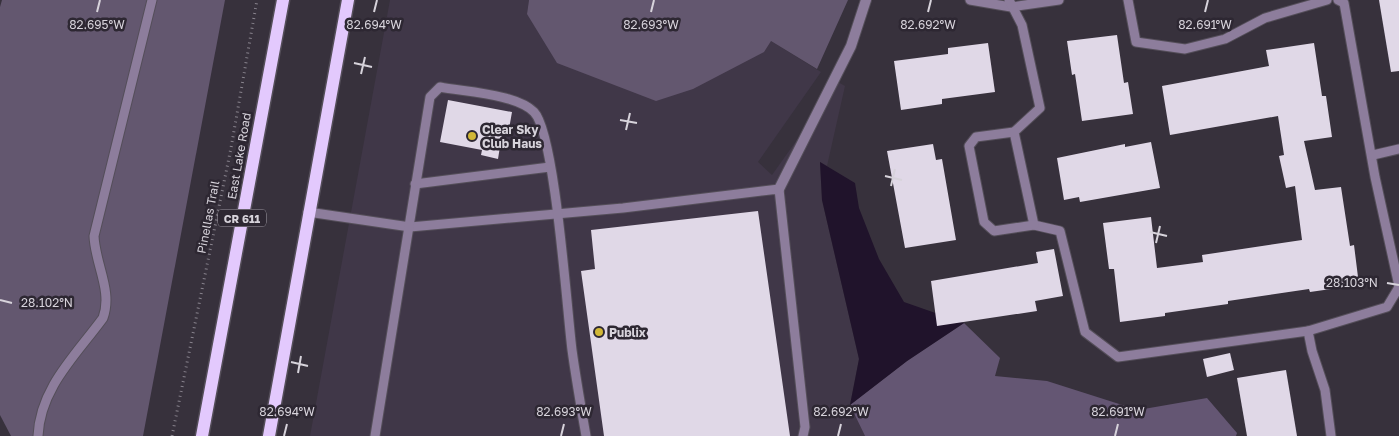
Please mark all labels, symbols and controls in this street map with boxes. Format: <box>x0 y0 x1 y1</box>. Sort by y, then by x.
text: 82.695°W <box>69 17 125 32</box>
text: 82.694°W <box>346 17 402 32</box>
text: 82.693°W <box>623 17 679 32</box>
text: 82.692°W <box>900 17 956 32</box>
text: 82.691°W <box>1178 17 1232 32</box>
street label: East Lake Road <box>224 111 254 201</box>
place label: Clear Sky Club Haus <box>482 122 542 151</box>
marker: Clear Sky Club Haus <box>466 130 478 142</box>
street label: Pinellas Trail <box>194 179 222 255</box>
road number: CR 611 <box>218 210 266 227</box>
text: 28.103°N <box>1326 275 1378 290</box>
text: 28.102°N <box>21 295 73 310</box>
place label: Publix <box>609 325 646 340</box>
marker: Publix <box>593 326 605 338</box>
text: 82.694°W <box>259 404 315 419</box>
text: 82.693°W <box>536 404 592 419</box>
text: 82.692°W <box>813 404 869 419</box>
text: 82.691°W <box>1091 404 1145 419</box>

